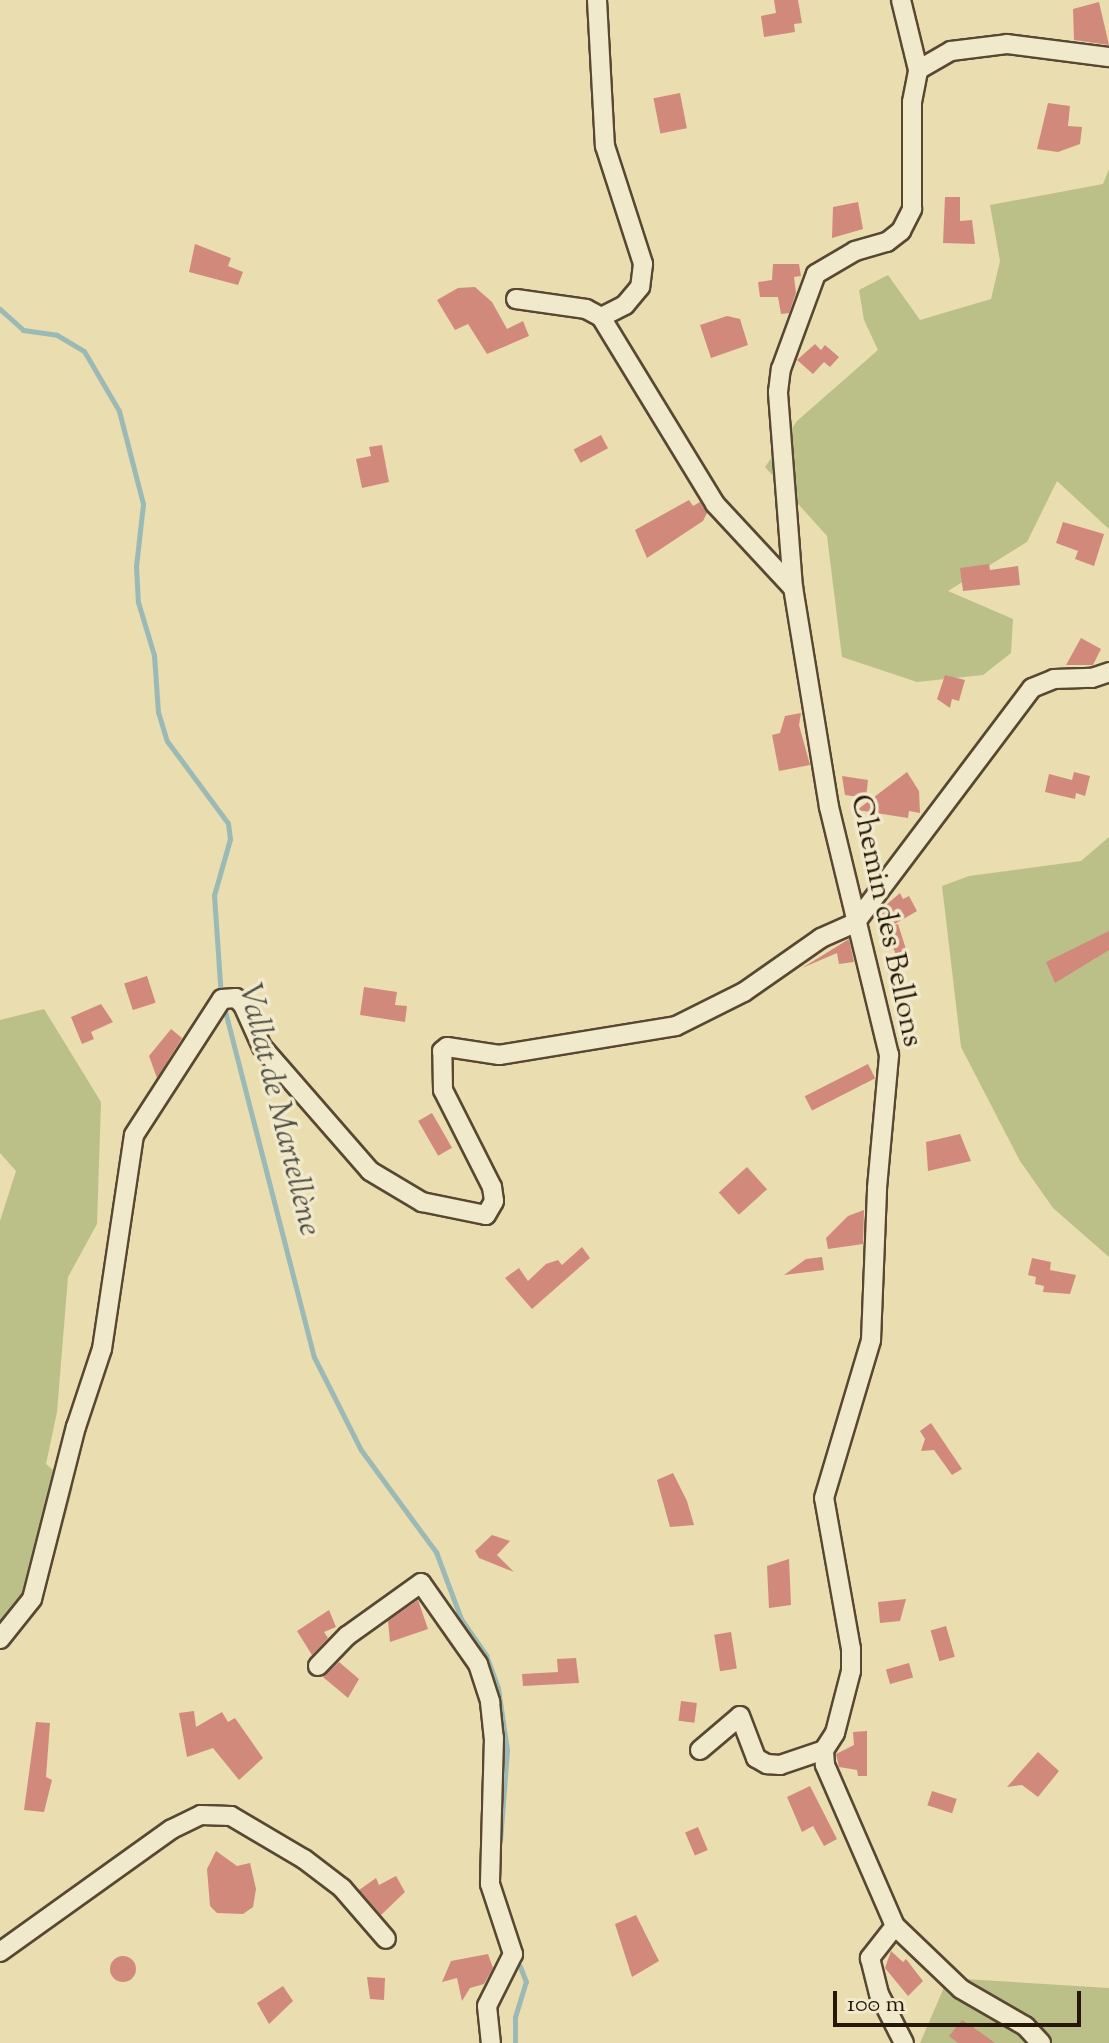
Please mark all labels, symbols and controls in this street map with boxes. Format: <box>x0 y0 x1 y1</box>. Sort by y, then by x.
street label: Chemin des Bellons <box>841 792 929 1050</box>
water label: Vallat de Martellène <box>228 980 328 1240</box>
scale bar <box>837 1975 1085 2025</box>
text: 100 m <box>847 1988 905 2022</box>

